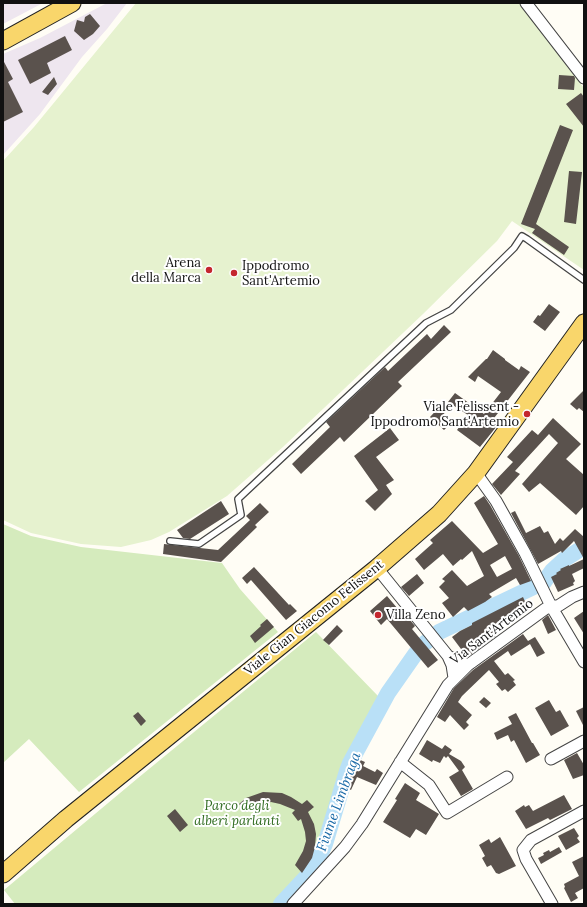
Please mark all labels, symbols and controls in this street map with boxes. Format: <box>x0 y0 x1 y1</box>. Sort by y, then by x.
place label: Arena della Marca <box>131 255 201 286</box>
place label: Ippodromo Sant'Artemio <box>242 258 320 289</box>
marker: Arena della Marca <box>204 265 214 275</box>
marker: Ippodromo Sant'Artemio <box>229 268 239 278</box>
place label: Viale Felissent - Ippodromo Sant'Artemio <box>370 399 519 430</box>
marker: Viale Felissent - Ippodromo Sant'Artemio <box>522 409 532 419</box>
street label: Viale Gian Giacomo Felissent <box>241 557 387 679</box>
street label: Via Sant'Artemio <box>447 596 537 668</box>
place label: Villa Zeno <box>386 607 446 623</box>
marker: Villa Zeno <box>373 610 383 620</box>
water label: Fiume Limbraga <box>313 750 365 854</box>
park label: Parco degli alberi parlanti <box>194 798 280 829</box>

